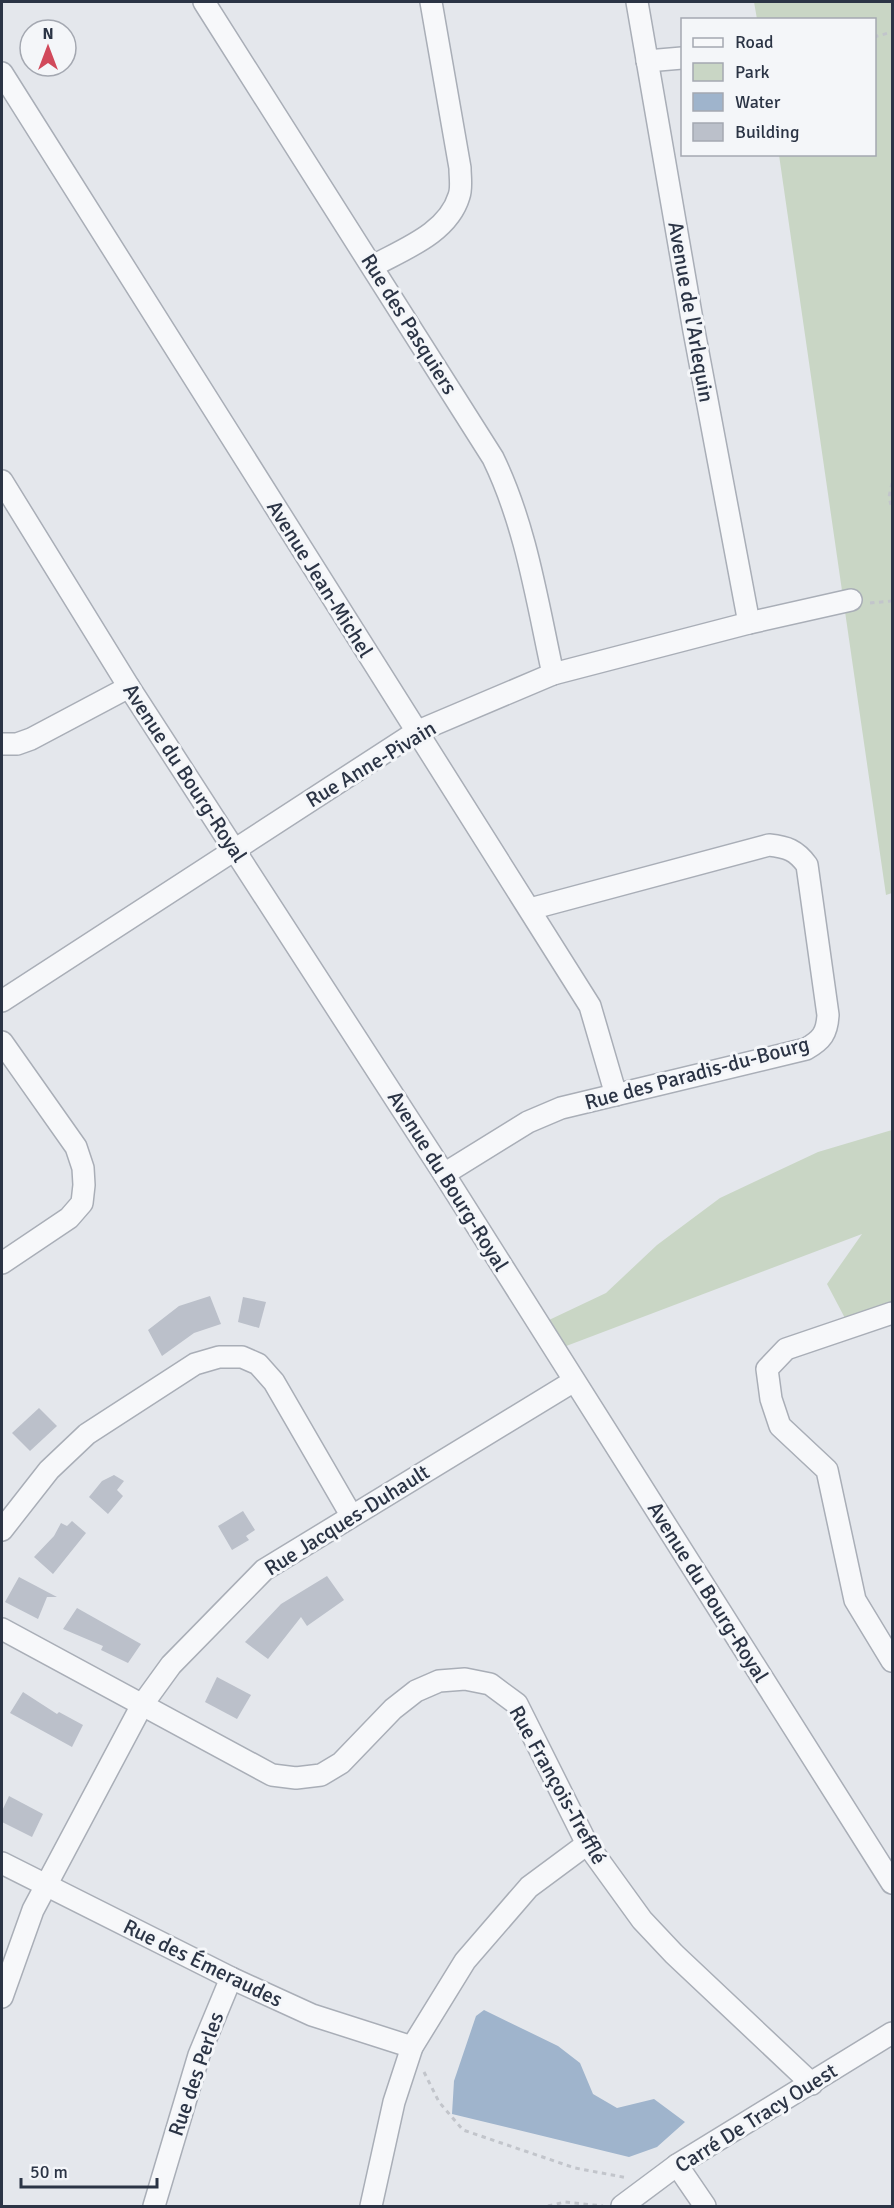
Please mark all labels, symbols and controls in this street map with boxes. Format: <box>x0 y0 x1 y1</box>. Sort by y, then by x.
north arrow <box>18 18 78 78</box>
legend <box>681 18 876 156</box>
text: N <box>42 24 54 44</box>
text: Road <box>735 31 774 53</box>
text: Park <box>735 61 770 83</box>
text: Water <box>735 91 781 113</box>
text: Building <box>735 121 799 143</box>
street label: Avenue de l'Arlequin <box>662 220 720 404</box>
street label: Rue des Pasquiers <box>355 249 463 399</box>
street label: Avenue Jean-Michel <box>261 496 379 662</box>
street label: Avenue du Bourg-Royal <box>117 679 253 867</box>
street label: Rue Anne-Pivain <box>301 715 441 813</box>
street label: Rue des Paradis-du-Bourg <box>582 1030 812 1116</box>
street label: Avenue du Bourg-Royal <box>382 1086 514 1276</box>
street label: Rue Jacques-Duhault <box>260 1459 434 1581</box>
street label: Avenue du Bourg-Royal <box>642 1497 774 1687</box>
street label: Rue François-Trefflé <box>504 1701 612 1869</box>
street label: Rue des Émeraudes <box>119 1913 287 2013</box>
street label: Rue des Perles <box>163 2009 229 2139</box>
street label: Carré De Tracy Ouest <box>670 2058 842 2178</box>
scale bar <box>21 2151 158 2189</box>
text: 50 m <box>30 2161 68 2183</box>

